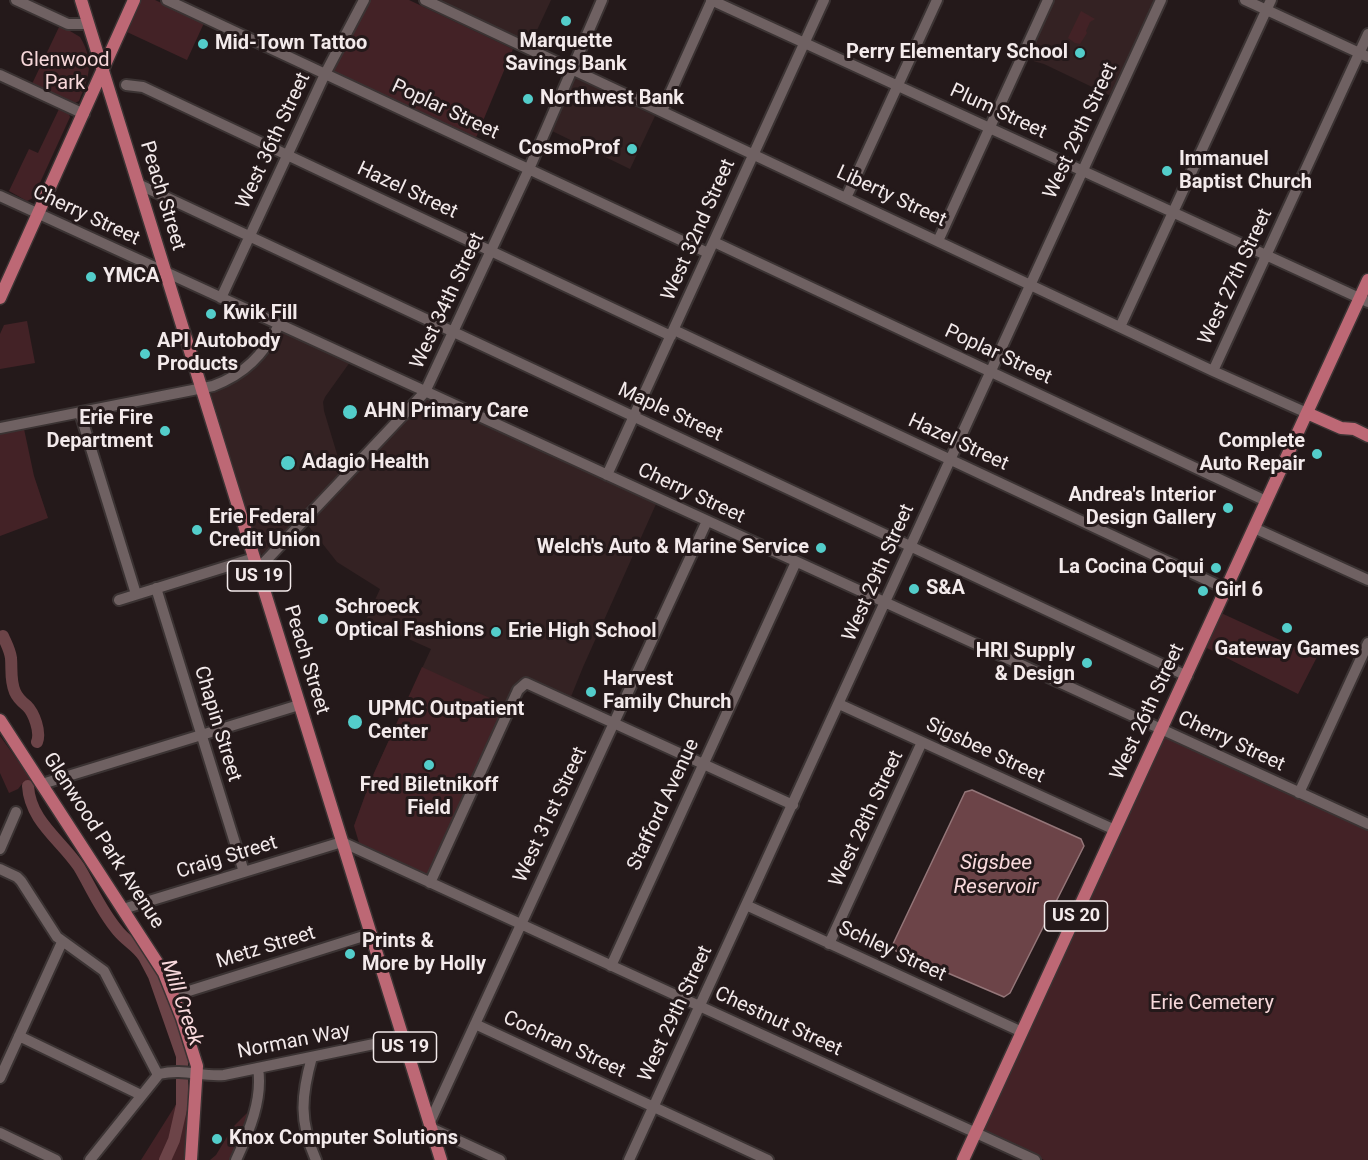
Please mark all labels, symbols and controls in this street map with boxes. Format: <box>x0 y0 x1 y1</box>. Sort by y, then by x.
marker: Marquette Savings Bank <box>559 14 573 28</box>
place label: Marquette Savings Bank <box>505 30 627 77</box>
place label: Mid-Town Tattoo <box>215 32 367 56</box>
marker: Mid-Town Tattoo <box>196 37 210 51</box>
place label: Perry Elementary School <box>846 41 1068 65</box>
marker: Perry Elementary School <box>1073 46 1087 60</box>
park label: Glenwood Park <box>20 49 110 96</box>
street label: West 29th Street <box>1039 59 1123 203</box>
street label: West 36th Street <box>232 69 316 213</box>
street label: Poplar Street <box>388 75 502 145</box>
street label: Plum Street <box>946 79 1050 145</box>
place label: Northwest Bank <box>540 87 684 111</box>
marker: Northwest Bank <box>521 92 535 106</box>
place label: CosmoProf <box>518 137 620 161</box>
street label: Peach Street <box>134 138 190 254</box>
marker: CosmoProf <box>625 142 639 156</box>
place label: Immanuel Baptist Church <box>1179 148 1312 195</box>
street label: West 32nd Street <box>657 156 741 304</box>
street label: Hazel Street <box>353 157 461 225</box>
street label: Liberty Street <box>832 161 950 233</box>
marker: Immanuel Baptist Church <box>1160 164 1174 178</box>
street label: Cherry Street <box>29 181 143 251</box>
street label: West 27th Street <box>1194 205 1278 349</box>
street label: West 34th Street <box>406 229 490 373</box>
place label: YMCA <box>103 265 159 289</box>
marker: YMCA <box>84 270 98 284</box>
place label: Kwik Fill <box>223 302 298 326</box>
marker: Kwik Fill <box>204 307 218 321</box>
street label: Poplar Street <box>941 320 1055 390</box>
place label: API Autobody Products <box>157 330 280 377</box>
marker: API Autobody Products <box>138 347 152 361</box>
street label: Maple Street <box>614 378 726 448</box>
place label: AHN Primary Care <box>364 400 528 424</box>
marker: AHN Primary Care <box>341 403 359 421</box>
place label: Erie Fire Department <box>47 407 153 454</box>
street label: Hazel Street <box>904 409 1012 477</box>
marker: Erie Fire Department <box>158 424 172 438</box>
place label: Complete Auto Repair <box>1200 430 1305 477</box>
marker: Complete Auto Repair <box>1310 447 1324 461</box>
place label: Adagio Health <box>302 451 429 475</box>
marker: Adagio Health <box>279 454 297 472</box>
street label: Cherry Street <box>634 459 748 529</box>
place label: Andrea's Interior Design Gallery <box>1069 484 1216 531</box>
street label: West 29th Street <box>838 501 920 645</box>
marker: Andrea's Interior Design Gallery <box>1221 501 1235 515</box>
place label: Erie Federal Credit Union <box>209 506 321 553</box>
marker: Erie Federal Credit Union <box>190 523 204 537</box>
place label: Welch's Auto & Marine Service <box>537 536 809 560</box>
marker: Welch's Auto & Marine Service <box>814 541 828 555</box>
place label: La Cocina Coqui <box>1058 556 1204 580</box>
road number: US 19 <box>228 561 290 591</box>
marker: La Cocina Coqui <box>1209 561 1223 575</box>
place label: S&A <box>926 577 965 601</box>
place label: Girl 6 <box>1215 579 1263 603</box>
marker: S&A <box>907 582 921 596</box>
marker: Girl 6 <box>1196 584 1210 598</box>
place label: Schroeck Optical Fashions <box>335 596 484 643</box>
street label: Peach Street <box>278 602 334 718</box>
marker: Schroeck Optical Fashions <box>316 612 330 626</box>
place label: Erie High School <box>508 620 656 644</box>
marker: Gateway Games <box>1280 621 1294 635</box>
marker: Erie High School <box>489 625 503 639</box>
place label: Gateway Games <box>1215 638 1359 662</box>
place label: HRI Supply & Design <box>976 640 1075 687</box>
street label: West 26th Street <box>1106 640 1190 784</box>
marker: HRI Supply & Design <box>1080 656 1094 670</box>
street label: Chapin Street <box>188 663 246 785</box>
place label: Harvest Family Church <box>603 668 732 715</box>
marker: Harvest Family Church <box>584 685 598 699</box>
place label: UPMC Outpatient Center <box>368 698 524 745</box>
street label: Cherry Street <box>1174 707 1288 777</box>
marker: UPMC Outpatient Center <box>346 713 364 731</box>
street label: Sigsbee Street <box>922 713 1048 789</box>
street label: Stafford Avenue <box>623 735 705 875</box>
street label: West 31st Street <box>509 743 593 887</box>
street label: West 28th Street <box>825 747 909 891</box>
street label: Glenwood Park Avenue <box>37 749 169 933</box>
marker: Fred Biletnikoff Field <box>422 758 436 772</box>
place label: Fred Biletnikoff Field <box>360 774 498 821</box>
street label: Craig Street <box>174 831 280 885</box>
water label: Sigsbee Reservoir <box>954 851 1038 901</box>
road number: US 20 <box>1044 901 1108 931</box>
street label: Schley Street <box>834 917 950 987</box>
street label: Metz Street <box>214 922 318 974</box>
place label: Prints & More by Holly <box>362 930 486 977</box>
street label: West 29th Street <box>634 942 718 1086</box>
marker: Prints & More by Holly <box>343 947 357 961</box>
water label: Mill Creek <box>154 957 208 1049</box>
street label: Chestnut Street <box>710 982 846 1062</box>
park label: Erie Cemetery <box>1150 992 1274 1016</box>
street label: Cochran Street <box>499 1006 629 1084</box>
street label: Norman Way <box>236 1019 352 1065</box>
road number: US 19 <box>374 1032 436 1062</box>
place label: Knox Computer Solutions <box>229 1127 458 1151</box>
marker: Knox Computer Solutions <box>210 1132 224 1146</box>

